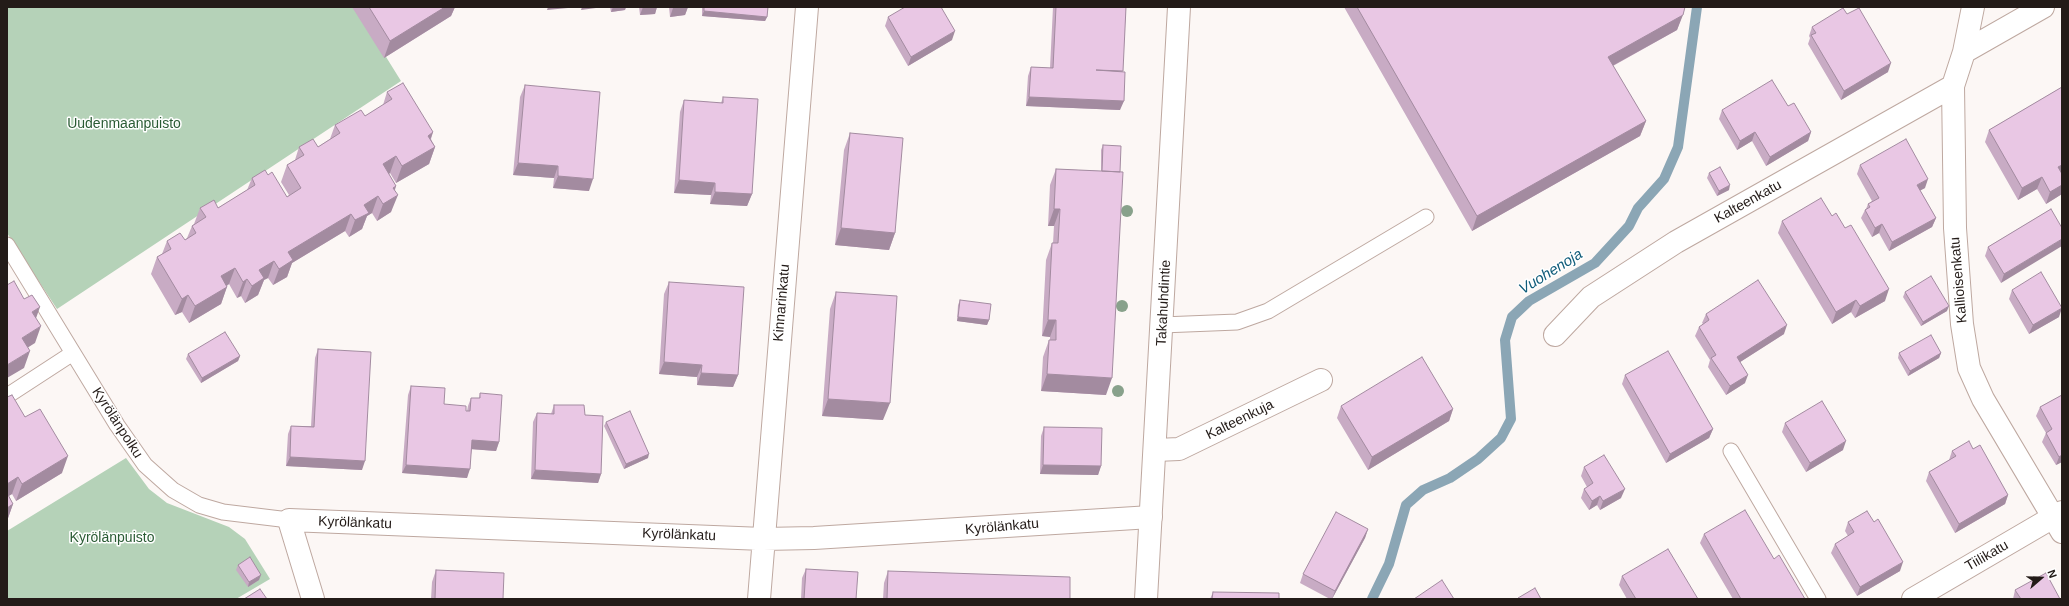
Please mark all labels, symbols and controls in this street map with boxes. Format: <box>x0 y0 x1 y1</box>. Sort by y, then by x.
park label: Uudenmaanpuisto <box>67 116 181 132</box>
street label: Kalteenkatu <box>1712 177 1784 227</box>
street label: Kallioisenkatu <box>1947 236 1971 324</box>
water label: Vuohenoja <box>1516 245 1586 299</box>
street label: Takahuhdintie <box>1153 259 1175 347</box>
street label: Kinnarinkatu <box>770 264 794 342</box>
street label: Kyrölänpolku <box>88 384 146 462</box>
street label: Kalteenkuja <box>1203 396 1277 444</box>
street label: Kyrölänkatu <box>318 513 392 533</box>
street label: Kyrölänkatu <box>964 515 1040 539</box>
street label: Kyrölänkatu <box>642 525 716 545</box>
park label: Kyrölänpuisto <box>70 530 154 546</box>
street label: Tiilikatu <box>1962 537 2012 575</box>
north arrow <box>2021 558 2061 598</box>
text: N <box>2045 568 2059 580</box>

